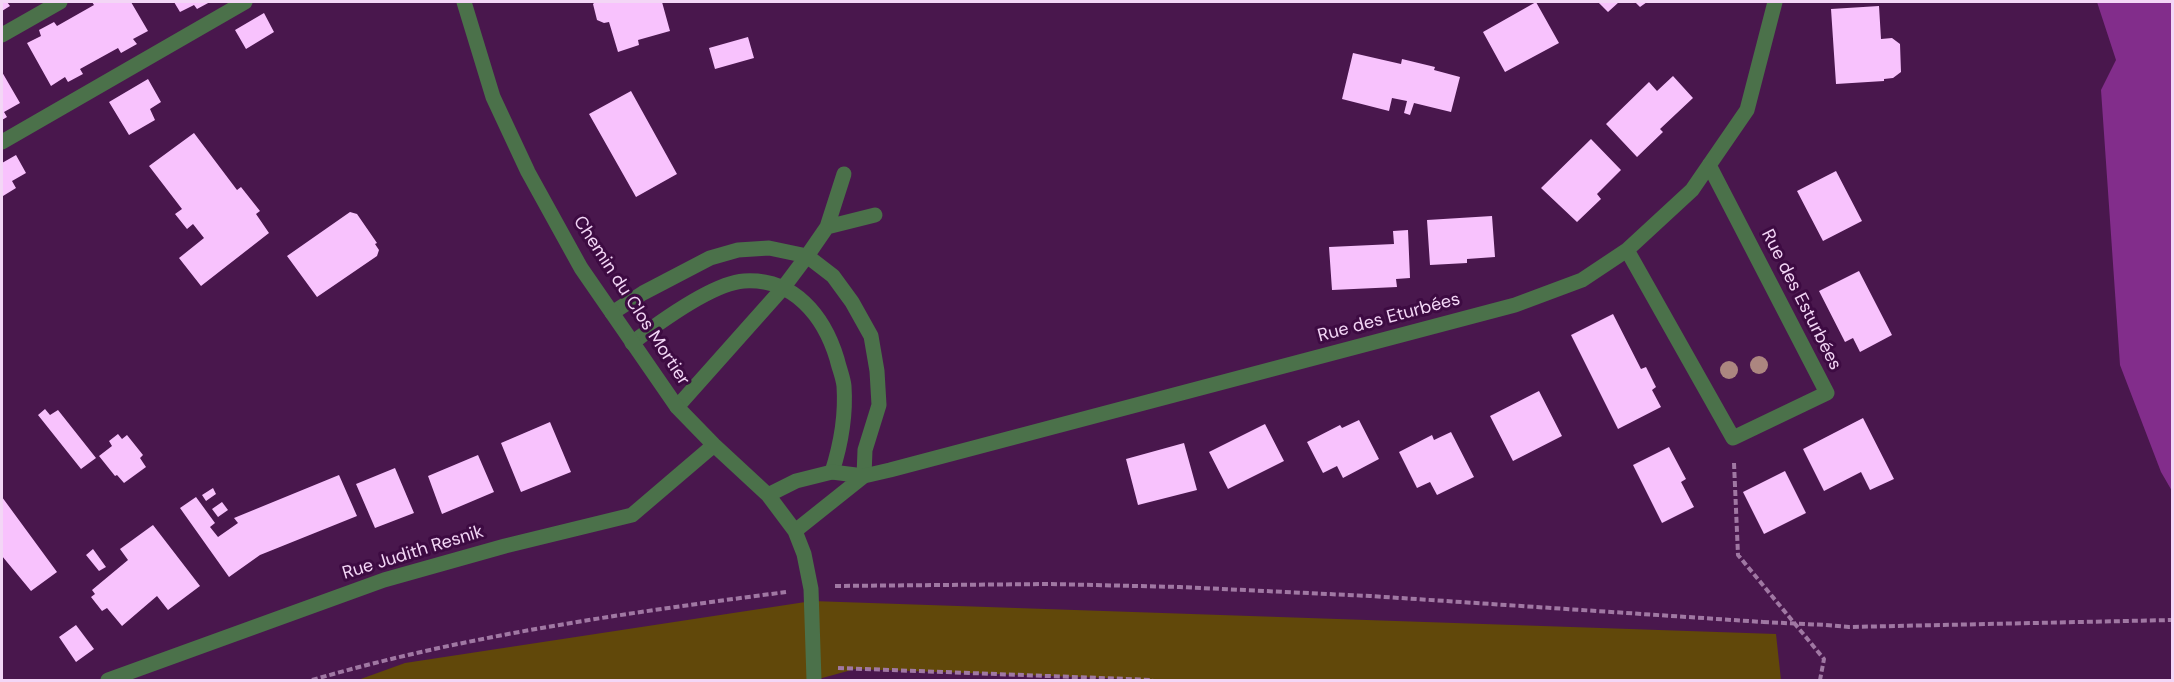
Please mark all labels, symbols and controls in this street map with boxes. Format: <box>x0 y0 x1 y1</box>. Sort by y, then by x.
street label: Chemin du Clos Mortier <box>568 212 694 390</box>
street label: Rue des Esturbées <box>1756 226 1846 374</box>
street label: Rue des Eturbées <box>1316 289 1462 347</box>
street label: Rue Judith Resnik <box>340 521 486 585</box>

